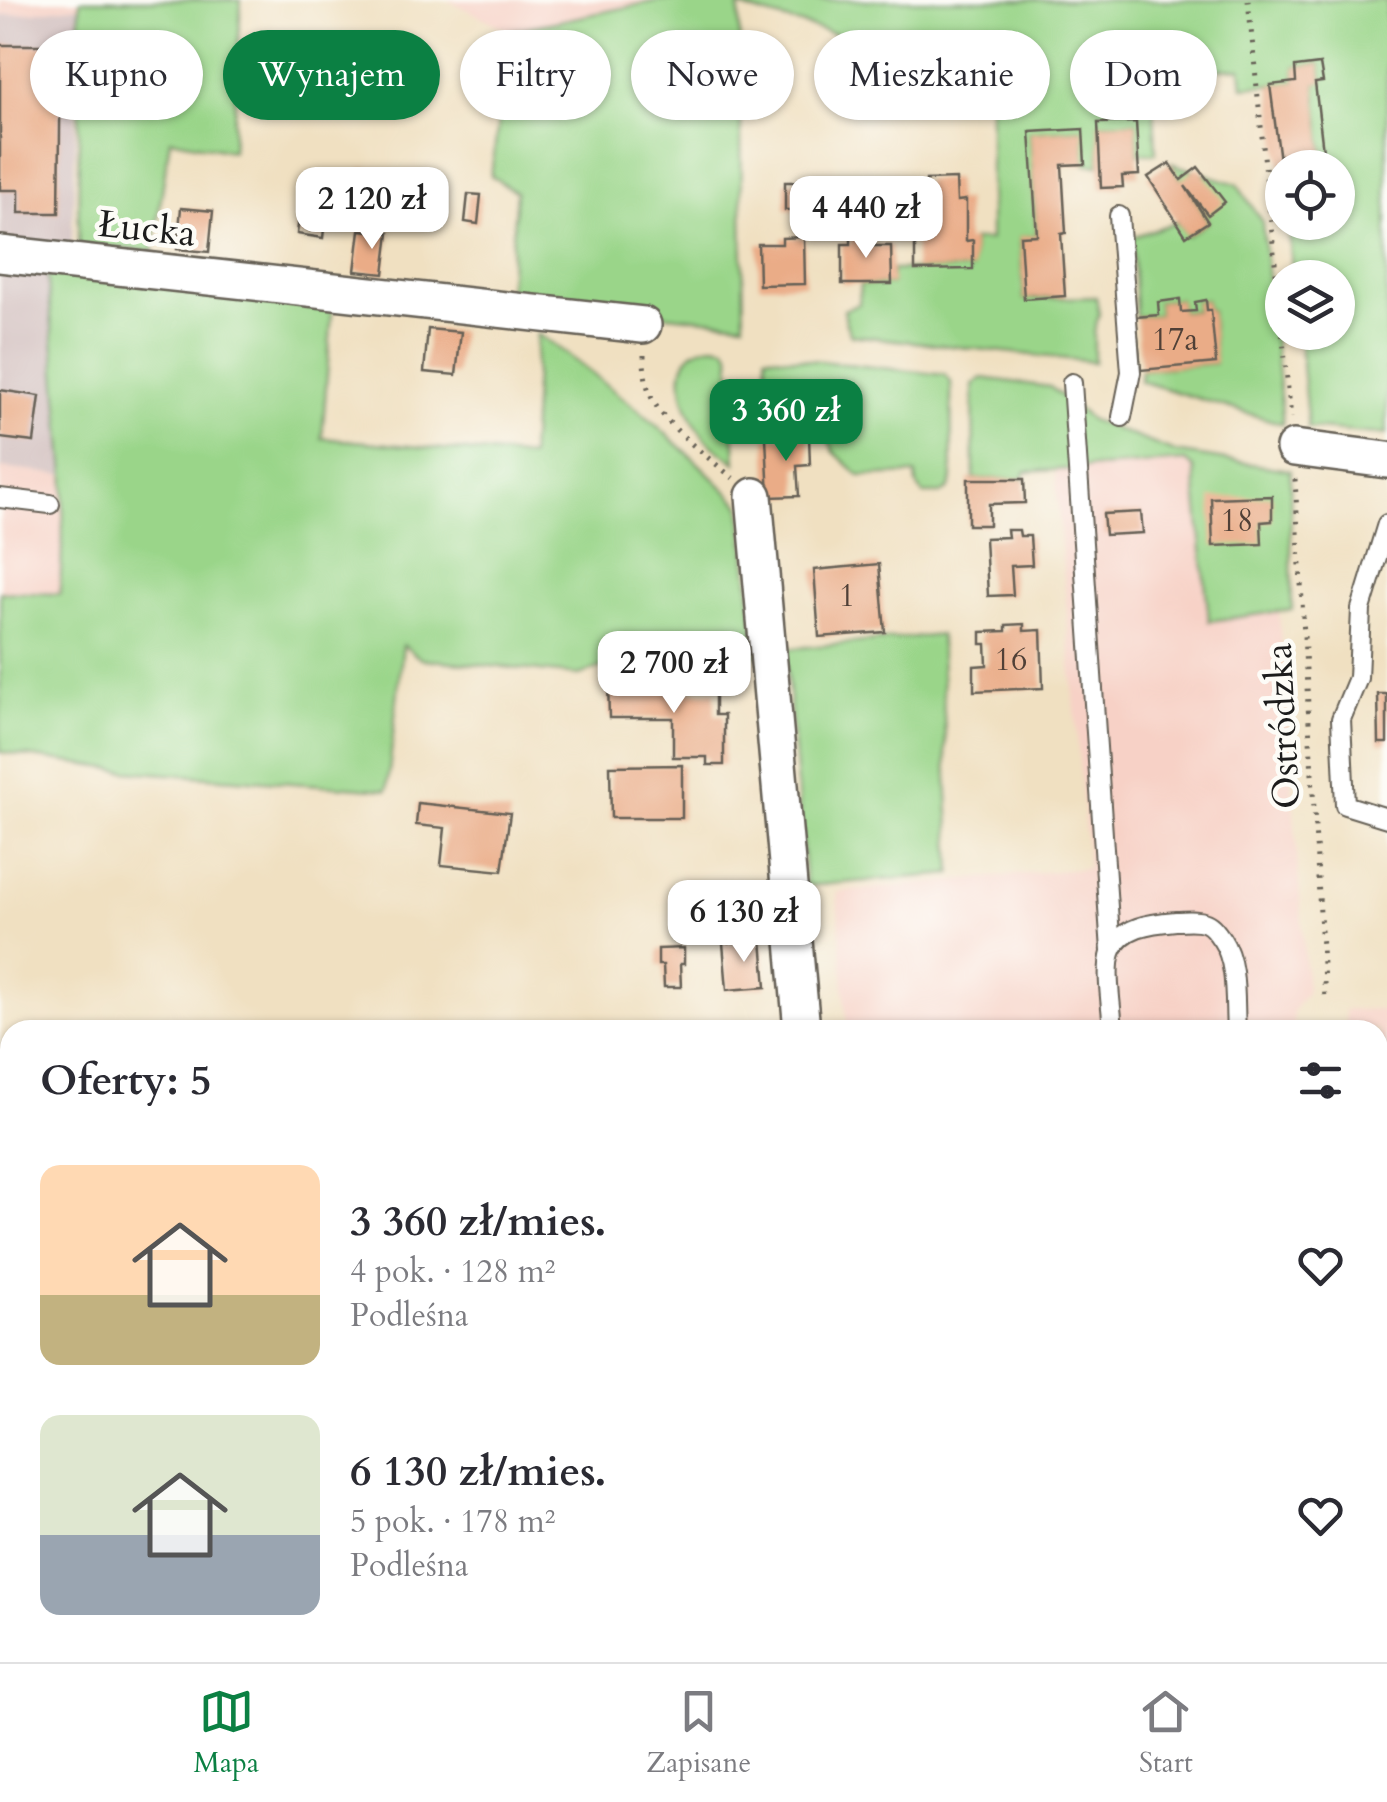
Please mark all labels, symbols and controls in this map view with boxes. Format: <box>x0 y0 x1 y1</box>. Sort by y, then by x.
chip: Kupno <box>30 30 203 120</box>
chip: Wynajem <box>223 30 440 120</box>
chip: Filtry <box>460 30 611 120</box>
chip: Nowe <box>631 30 794 120</box>
chip: Mieszkanie <box>814 30 1050 120</box>
chip: Dom <box>1070 30 1217 120</box>
map controls <box>1265 150 1355 350</box>
button: locate <box>1265 150 1355 240</box>
pin: 2 120 zł <box>269 167 475 252</box>
pin: 4 440 zł <box>763 176 969 261</box>
text: 2 120 zł <box>318 177 426 221</box>
text: 4 440 zł <box>812 186 920 230</box>
street label: Łucka <box>95 198 198 260</box>
button: layers <box>1265 260 1355 350</box>
house number: 17a <box>1152 318 1198 362</box>
pin: 3 360 zł <box>683 379 889 464</box>
text: 3 360 zł <box>732 389 840 433</box>
house number: 18 <box>1221 499 1253 543</box>
house number: 1 <box>839 574 855 618</box>
pin: 2 700 zł <box>571 631 777 716</box>
house number: 16 <box>995 638 1027 682</box>
text: 2 700 zł <box>620 641 728 685</box>
street label: Ostródzka <box>1253 642 1313 810</box>
pin: 6 130 zł <box>641 880 847 965</box>
text: 6 130 zł <box>690 890 798 934</box>
text: Oferty: 5 <box>40 1052 211 1109</box>
icon: filters <box>1293 1053 1348 1108</box>
text: 3 360 zł/mies. <box>350 1193 606 1250</box>
icon: home <box>120 1205 240 1325</box>
icon: heart <box>1293 1238 1348 1293</box>
text: 4 pok. · 128 m² <box>350 1250 555 1294</box>
text: Podleśna <box>350 1294 469 1338</box>
text: 6 130 zł/mies. <box>350 1443 606 1500</box>
icon: home <box>120 1455 240 1575</box>
icon: heart <box>1293 1488 1348 1543</box>
text: 5 pok. · 178 m² <box>350 1500 555 1544</box>
text: Podleśna <box>350 1544 469 1588</box>
tab: Mapa <box>194 1684 259 1782</box>
tab: Zapisane <box>646 1684 751 1782</box>
tab: Start <box>1138 1684 1193 1782</box>

